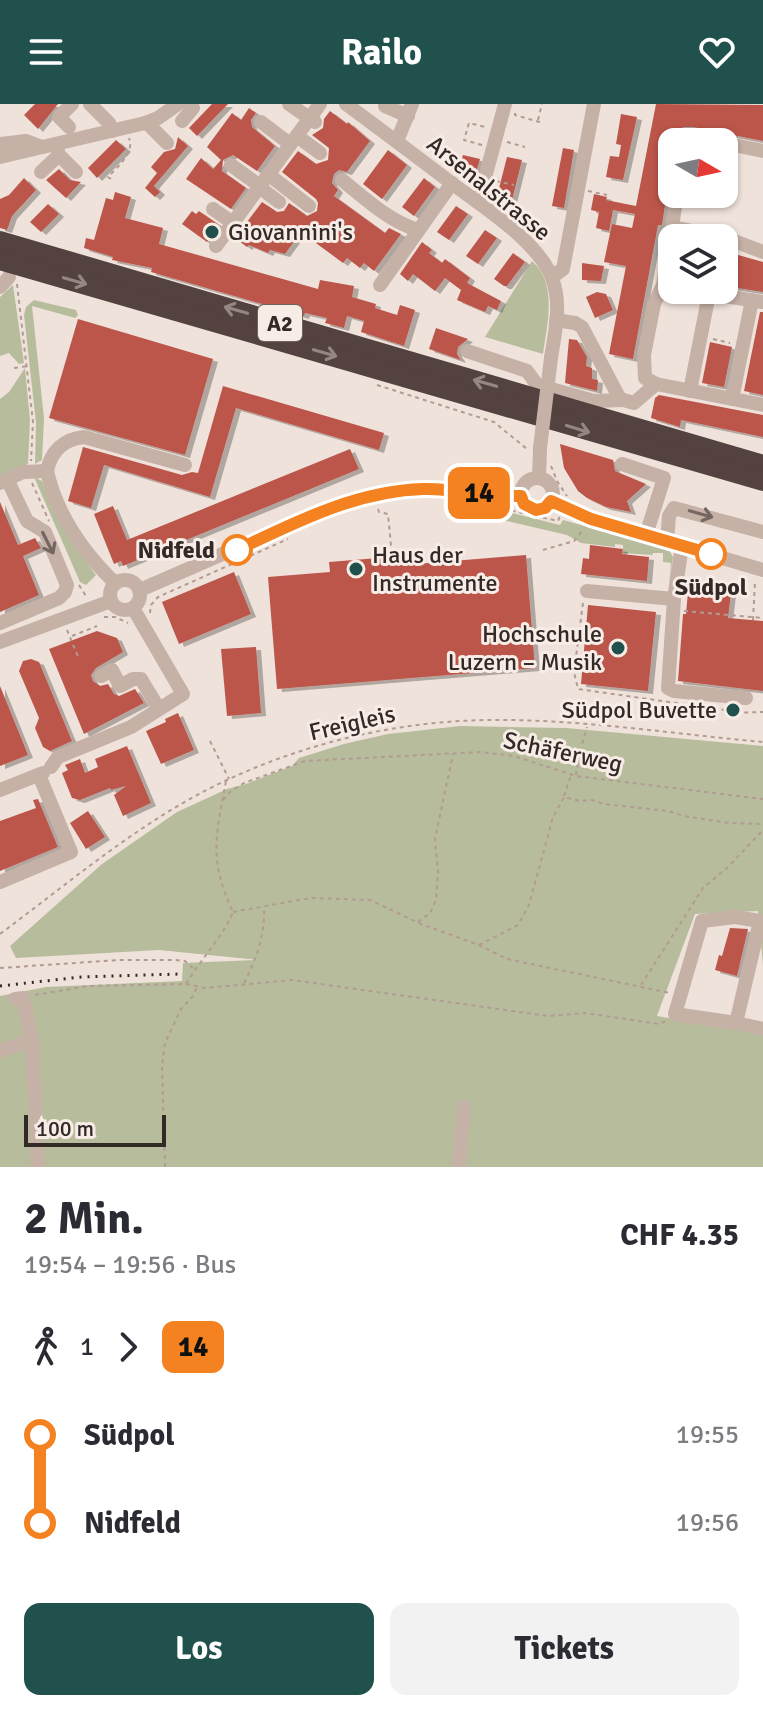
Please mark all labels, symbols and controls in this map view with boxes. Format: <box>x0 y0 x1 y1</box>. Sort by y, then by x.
icon: menu <box>24 30 68 74</box>
text: Railo <box>341 30 422 75</box>
icon: heart <box>695 30 739 74</box>
north arrow <box>658 128 738 208</box>
map controls <box>658 128 738 304</box>
street label: Arsenalstrasse <box>421 129 557 247</box>
place label: Giovannini's <box>228 217 353 247</box>
marker: Giovannini's <box>203 223 221 241</box>
button: layers <box>658 224 738 304</box>
one-way arrow <box>62 275 87 290</box>
one-way arrow <box>223 302 249 317</box>
road number: A2 <box>258 305 302 341</box>
one-way arrow <box>311 346 337 361</box>
one-way arrow <box>473 375 499 390</box>
one-way arrow <box>565 422 591 437</box>
line badge: 14 <box>443 467 515 519</box>
text: 14 <box>464 476 494 510</box>
one-way arrow <box>688 507 714 522</box>
one-way arrow <box>41 530 56 554</box>
place label: Nidfeld <box>137 535 215 565</box>
marker: Nidfeld <box>222 535 252 565</box>
marker: Südpol <box>696 539 726 569</box>
place label: Haus der Instrumente <box>372 540 497 598</box>
marker: Haus der Instrumente <box>347 560 365 578</box>
place label: Südpol <box>675 572 748 602</box>
place label: Hochschule Luzern – Musik <box>448 619 602 677</box>
marker: Hochschule Luzern – Musik <box>609 639 627 657</box>
place label: Südpol Buvette <box>561 695 717 725</box>
street label: Freigleis <box>306 699 398 747</box>
marker: Südpol Buvette <box>724 701 742 719</box>
street label: Schäferweg <box>501 725 625 779</box>
scale bar <box>24 1111 166 1147</box>
text: 100 m <box>36 1115 94 1142</box>
text: 2 Min. <box>24 1192 144 1246</box>
text: CHF 4.35 <box>620 1217 739 1254</box>
text: 19:54 – 19:56 · Bus <box>24 1249 236 1281</box>
icon: walk <box>24 1325 68 1369</box>
icon: forward <box>106 1325 150 1369</box>
text: 14 <box>178 1330 208 1364</box>
text: 1 <box>80 1331 94 1363</box>
text: Südpol <box>84 1417 175 1454</box>
text: 19:55 <box>676 1419 739 1451</box>
text: Nidfeld <box>84 1505 181 1542</box>
text: 19:56 <box>676 1507 739 1539</box>
button: Los <box>24 1603 374 1695</box>
button: Tickets <box>390 1603 739 1695</box>

